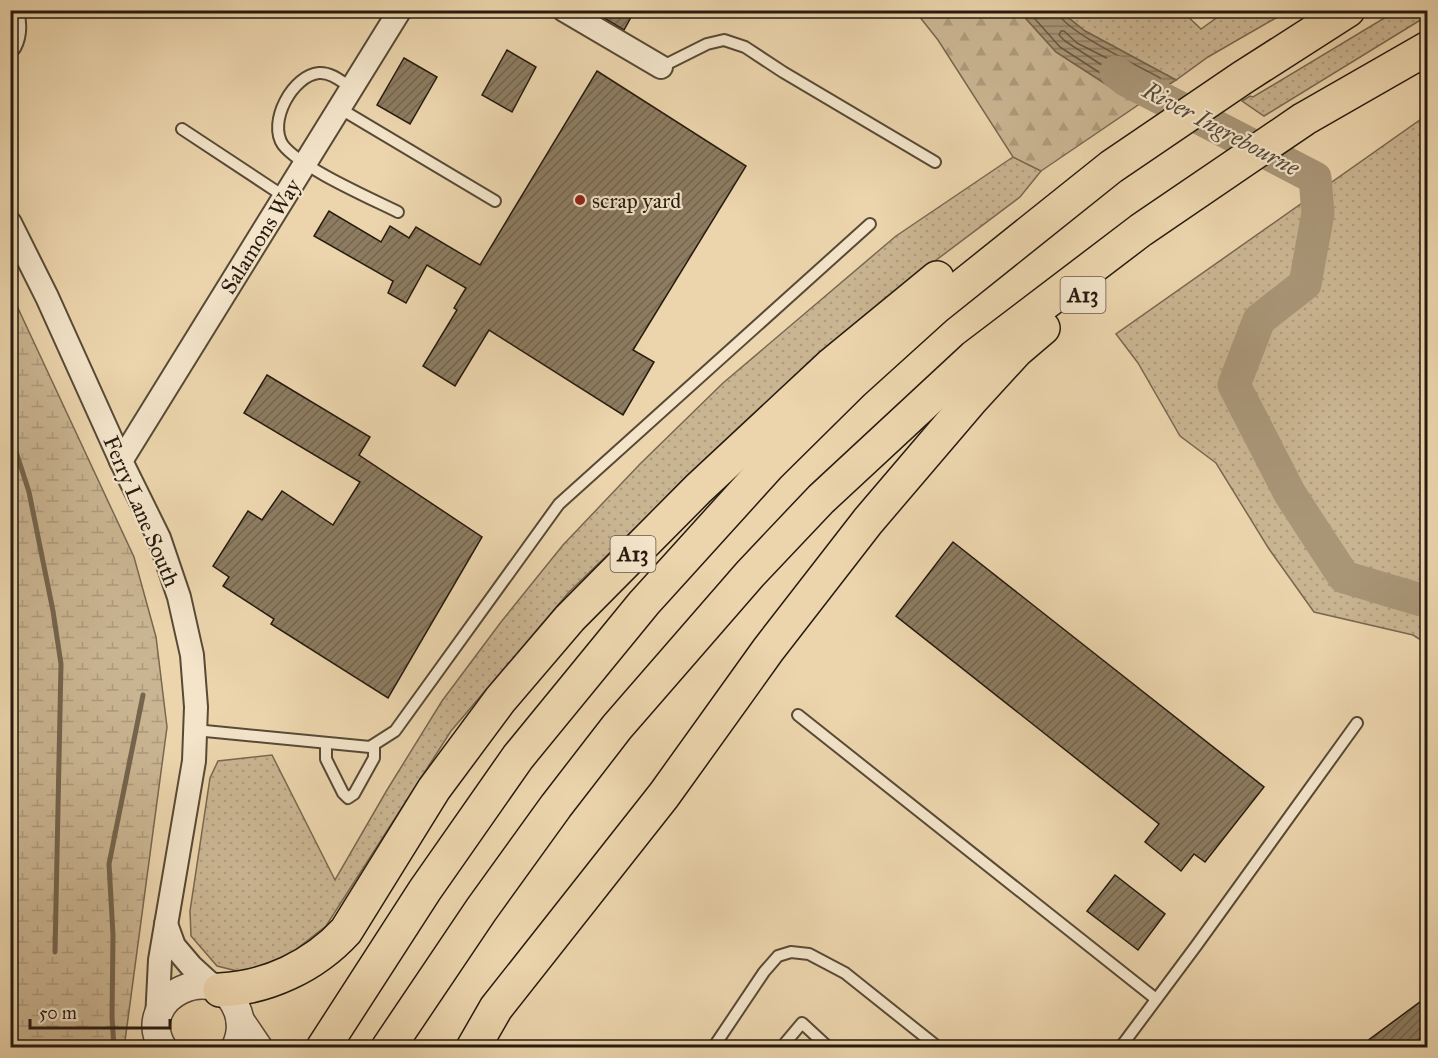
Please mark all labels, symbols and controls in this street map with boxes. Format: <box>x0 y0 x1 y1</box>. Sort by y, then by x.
water label: River Ingrebourne <box>1137 75 1305 183</box>
street label: Salamons Way <box>214 173 307 299</box>
place label: scrap yard <box>592 187 681 214</box>
marker: scrap yard <box>573 193 587 207</box>
road number: A13 <box>1060 277 1106 313</box>
street label: Ferry Lane South <box>98 432 186 591</box>
road number: A13 <box>610 536 656 572</box>
scale bar <box>30 992 170 1030</box>
text: 50 m <box>39 1002 77 1024</box>

